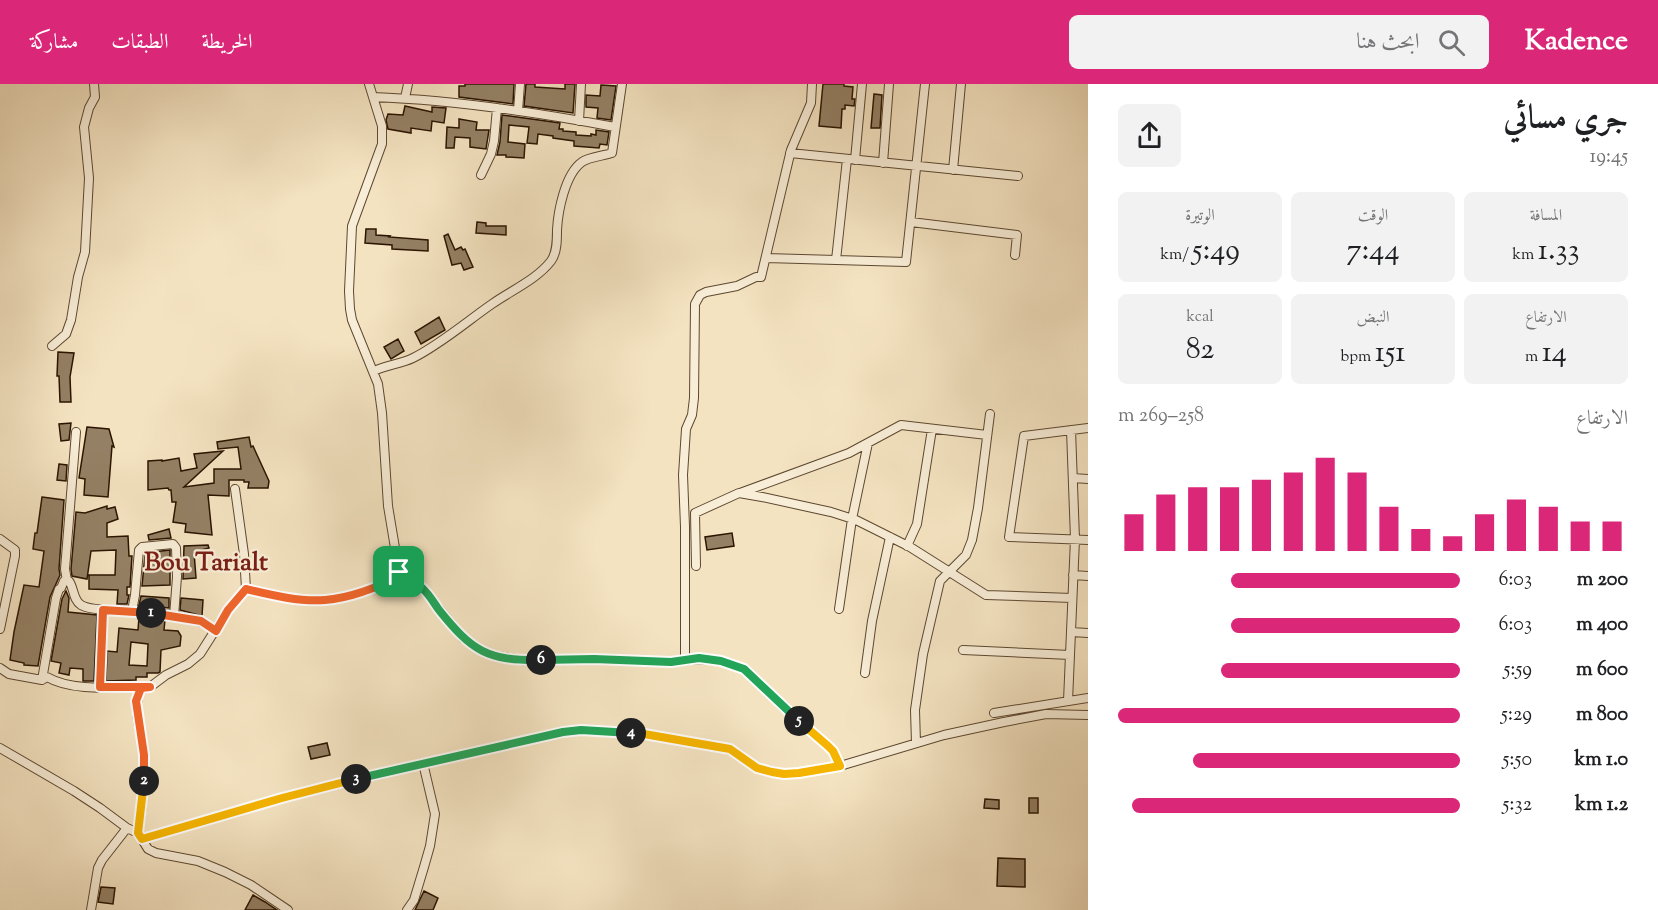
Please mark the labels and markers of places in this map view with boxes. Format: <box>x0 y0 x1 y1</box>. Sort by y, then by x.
pin <box>373 546 424 597</box>
pin: 1 <box>136 598 166 628</box>
pin: 6 <box>526 645 556 675</box>
pin: 5 <box>784 706 814 736</box>
pin: 4 <box>616 718 646 748</box>
pin: 3 <box>341 764 371 794</box>
pin: 2 <box>129 766 159 796</box>

